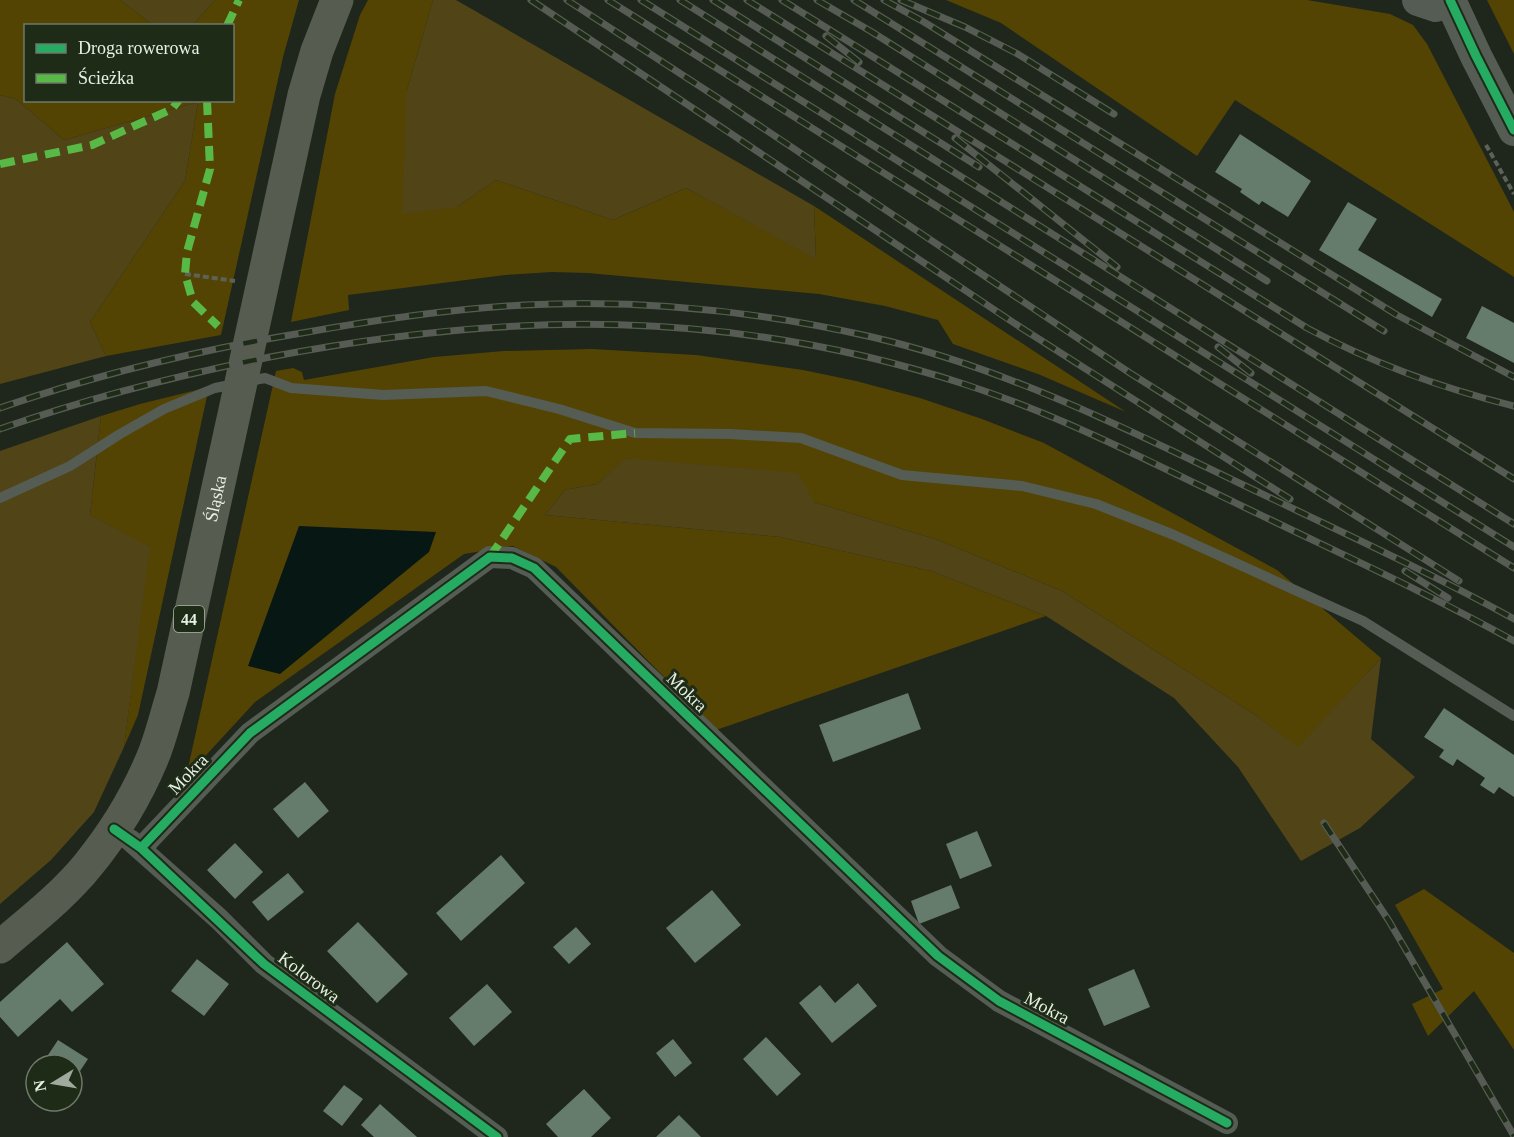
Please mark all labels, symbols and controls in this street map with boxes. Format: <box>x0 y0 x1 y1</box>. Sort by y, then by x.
legend <box>24 24 234 102</box>
text: Droga rowerowa <box>78 38 199 58</box>
text: Ścieżka <box>78 67 134 88</box>
street label: Śląska <box>200 473 230 524</box>
road number: 44 <box>174 606 204 632</box>
street label: Mokra <box>663 668 711 716</box>
street label: Mokra <box>164 750 212 798</box>
street label: Kolorowa <box>274 947 344 1007</box>
street label: Mokra <box>1021 988 1073 1028</box>
north arrow <box>24 1053 84 1113</box>
text: N <box>30 1078 49 1093</box>

